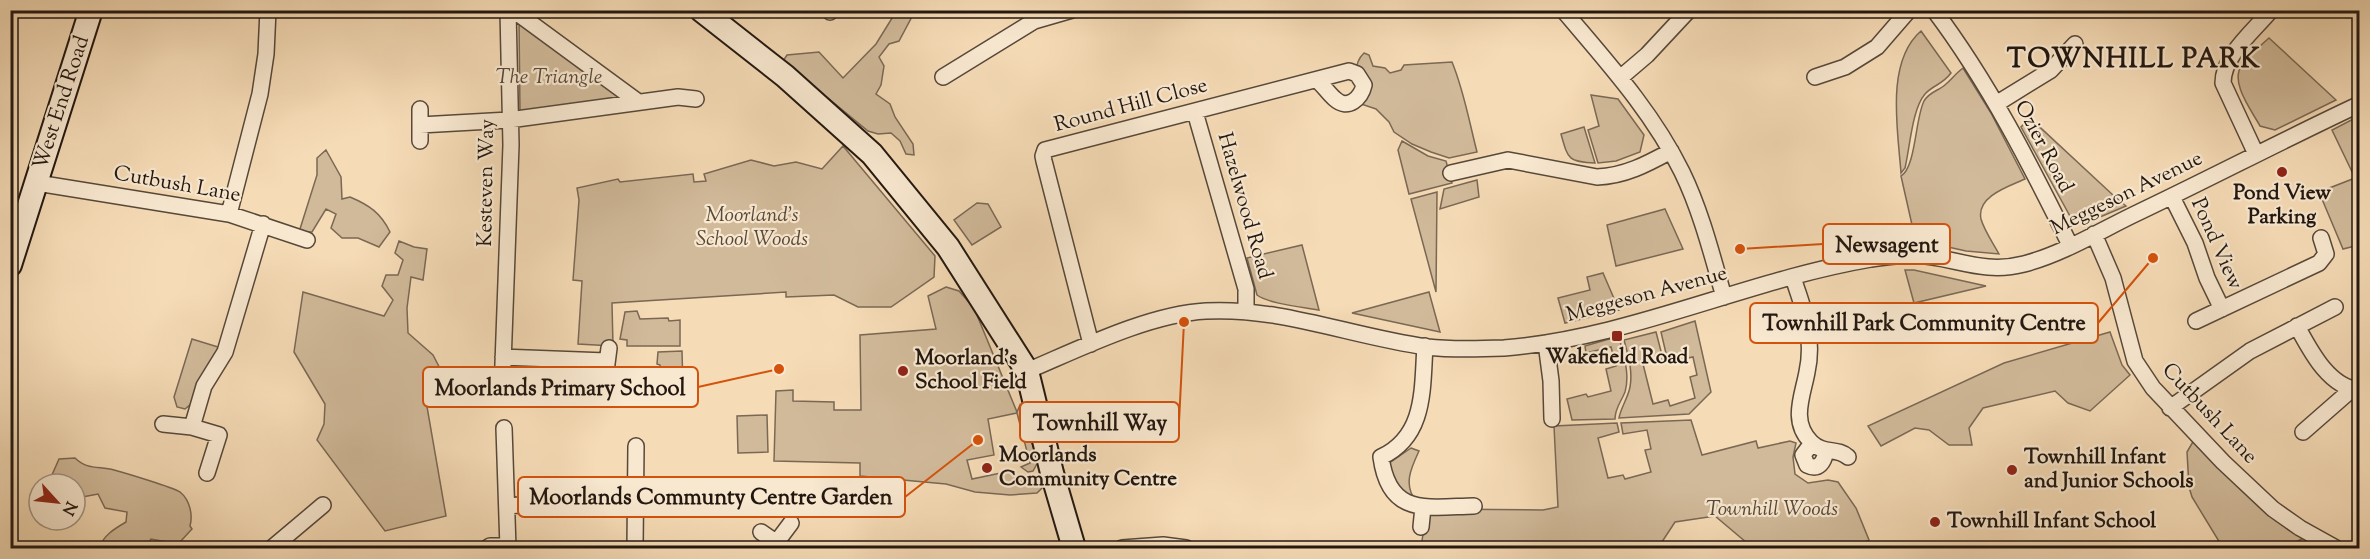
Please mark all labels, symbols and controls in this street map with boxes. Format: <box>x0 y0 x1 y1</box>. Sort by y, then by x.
street label: West End Road <box>26 32 98 174</box>
district label: TOWNHILL PARK <box>2007 41 2261 80</box>
park label: The Triangle <box>496 63 602 93</box>
street label: Round Hill Close <box>1051 71 1211 141</box>
street label: Ozier Road <box>2006 95 2080 199</box>
street label: Kesteven Way <box>471 118 503 247</box>
street label: Hazelwood Road <box>1209 129 1279 283</box>
street label: Meggeson Avenue <box>2046 144 2208 244</box>
street label: Cutbush Lane <box>111 159 243 211</box>
marker: Pond View Parking <box>2275 165 2289 179</box>
place label: Pond View Parking <box>2233 179 2331 233</box>
street label: Pond View <box>2182 193 2250 295</box>
park label: Moorland's School Woods <box>696 201 808 255</box>
callout: Newsagent <box>1823 224 1950 264</box>
text: Newsagent <box>1835 231 1939 263</box>
street label: Meggeson Avenue <box>1563 259 1731 331</box>
callout: Townhill Park Community Centre <box>1750 303 2098 343</box>
text: Townhill Park Community Centre <box>1762 309 2086 341</box>
marker: Wakefield Road <box>1610 329 1624 343</box>
place label: Wakefield Road <box>1546 343 1689 373</box>
place label: Moorland's School Field <box>915 344 1027 398</box>
street label: Cutbush Lane <box>2154 357 2264 471</box>
marker: Moorland's School Field <box>896 364 910 378</box>
callout: Moorlands Primary School <box>423 367 698 407</box>
text: Moorlands Primary School <box>434 374 686 406</box>
callout: Townhill Way <box>1020 402 1179 442</box>
text: Townhill Way <box>1033 409 1167 441</box>
place label: Moorlands Community Centre <box>999 441 1177 495</box>
place label: Townhill Infant and Junior Schools <box>2024 443 2194 497</box>
marker: Moorlands Community Centre <box>980 461 994 475</box>
marker: Townhill Infant and Junior Schools <box>2005 463 2019 477</box>
north arrow <box>27 472 87 532</box>
callout: Moorlands Communty Centre Garden <box>518 477 905 517</box>
text: Moorlands Communty Centre Garden <box>529 483 893 515</box>
park label: Townhill Woods <box>1706 495 1838 525</box>
text: N <box>55 497 81 519</box>
place label: Townhill Infant School <box>1947 507 2156 537</box>
marker: Townhill Infant School <box>1928 515 1942 529</box>

